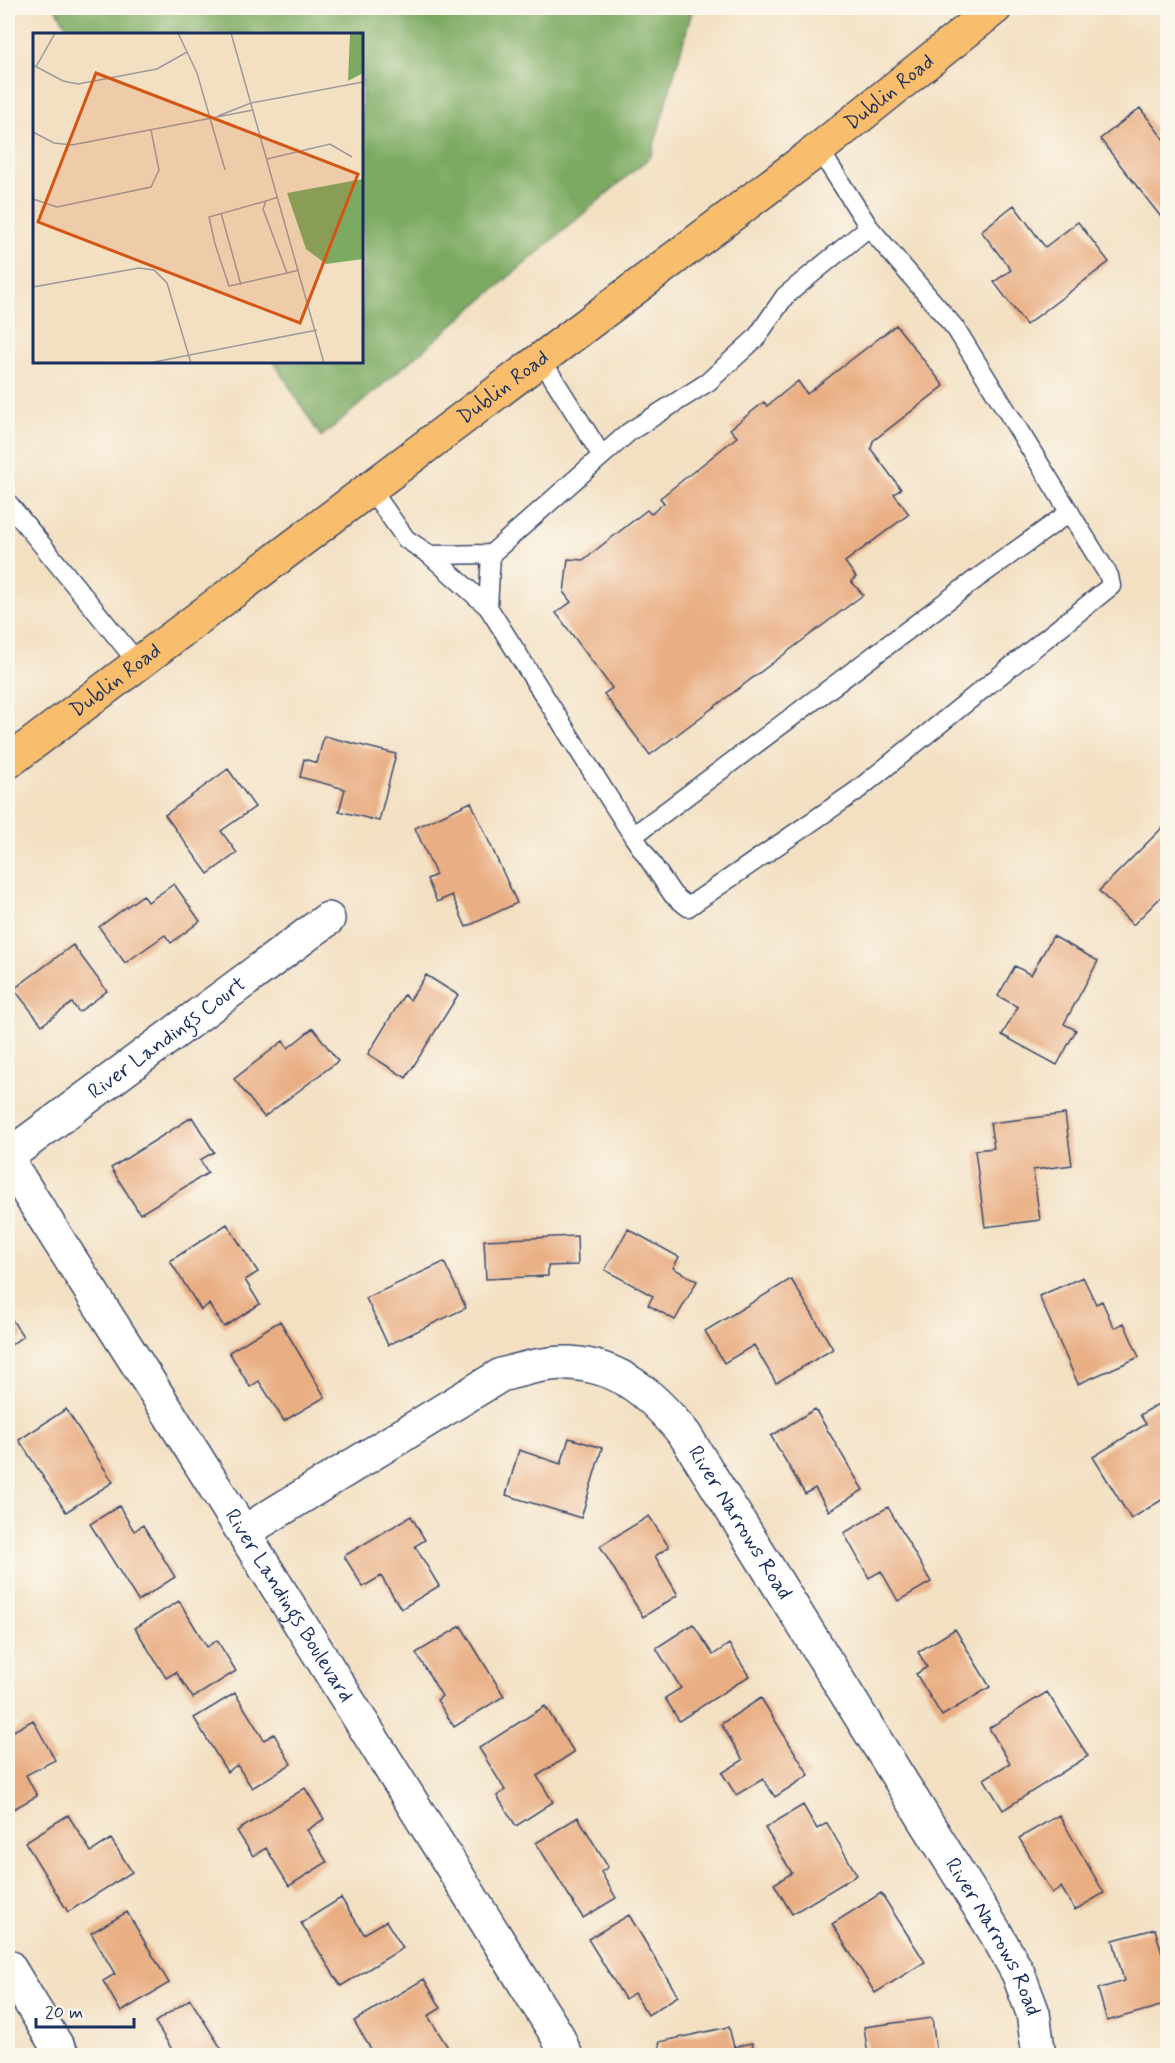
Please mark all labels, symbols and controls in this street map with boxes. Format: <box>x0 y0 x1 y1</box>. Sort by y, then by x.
inset map <box>33 33 363 363</box>
street label: Dublin Road <box>839 48 940 137</box>
street label: Dublin Road <box>452 344 555 431</box>
street label: Dublin Road <box>64 637 167 724</box>
street label: River Landings Court <box>82 970 252 1106</box>
street label: River Narrows Road <box>681 1440 798 1605</box>
street label: River Landings Boulevard <box>218 1504 360 1708</box>
street label: River Narrows Road <box>938 1853 1047 2020</box>
scale bar <box>36 1991 134 2029</box>
text: 20 m <box>45 2001 83 2025</box>

